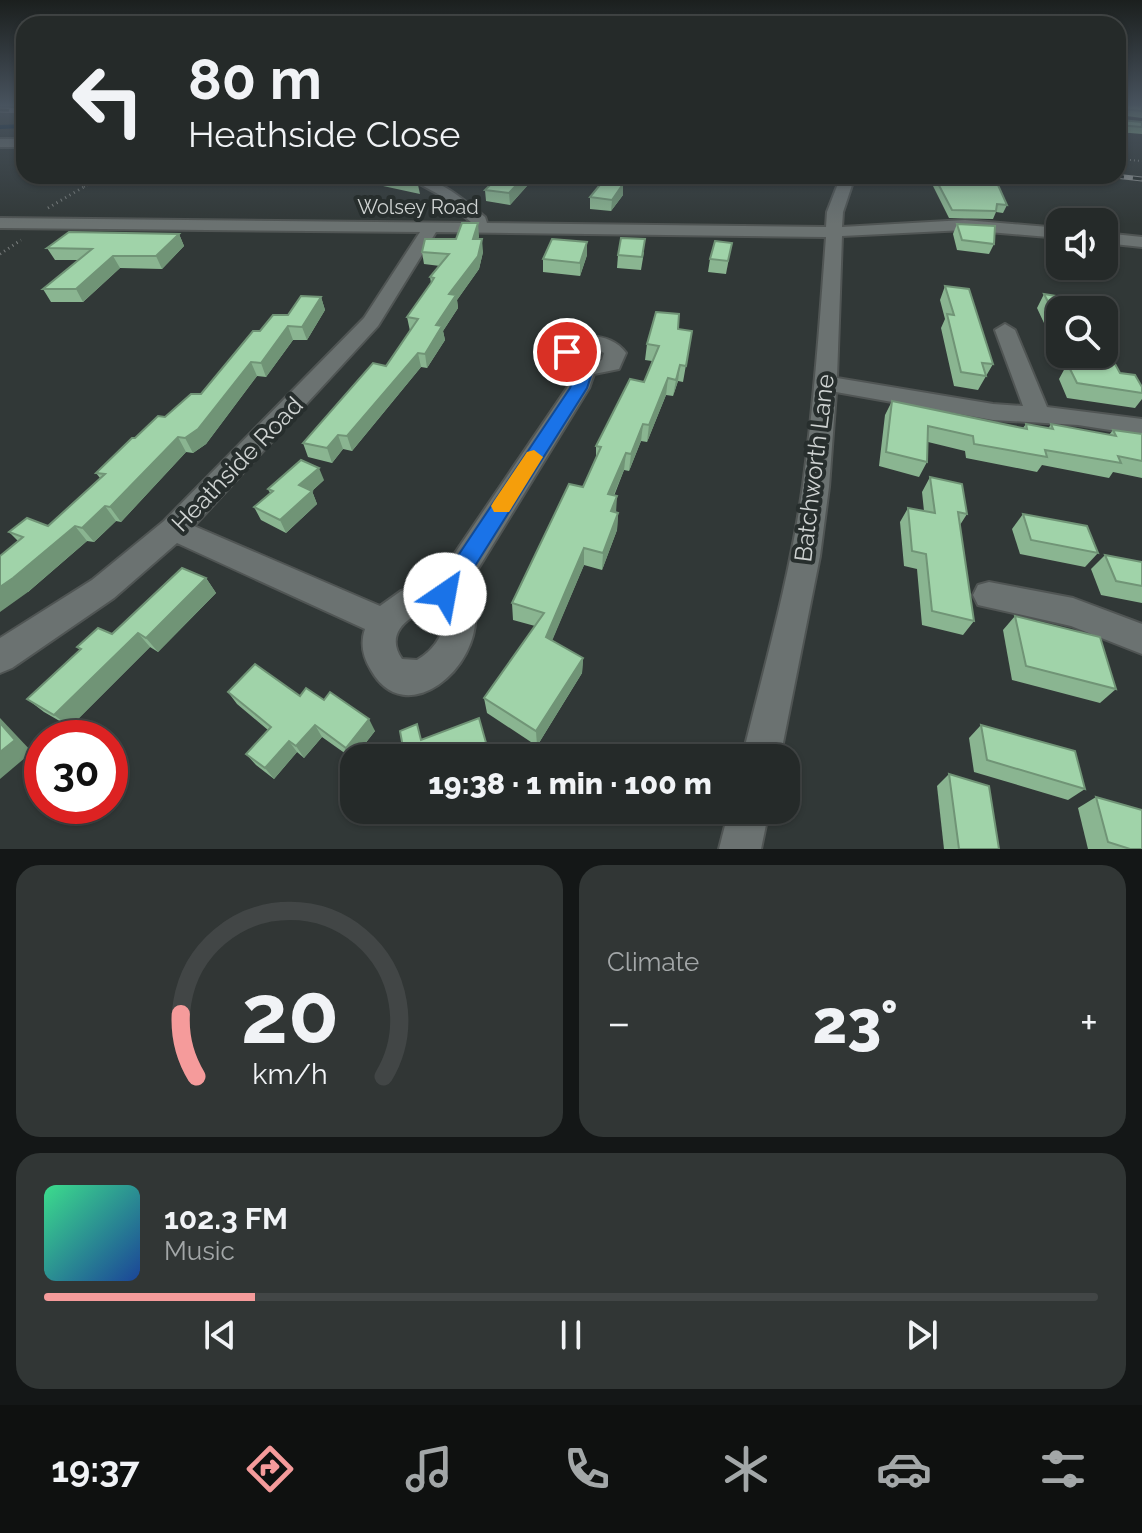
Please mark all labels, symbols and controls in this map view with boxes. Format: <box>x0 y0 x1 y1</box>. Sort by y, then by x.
text: 80 m <box>188 46 322 112</box>
icon: left <box>56 48 160 152</box>
text: Heathside Close <box>188 113 460 155</box>
street label: Wolsey Road <box>357 195 479 219</box>
map controls <box>1046 208 1118 368</box>
button: sound <box>1046 208 1118 280</box>
button: search <box>1046 296 1118 368</box>
pin <box>533 318 601 386</box>
icon: arrive <box>545 330 589 374</box>
street label: Batchworth Lane <box>788 373 840 563</box>
street label: Heathside Road <box>165 391 309 537</box>
position arrow <box>403 552 487 636</box>
speed limit sign: 30 <box>24 720 128 824</box>
text: 19:38 · 1 min · 100 m <box>428 766 712 801</box>
text: Climate <box>607 947 699 977</box>
text: 20 <box>241 965 338 1062</box>
text: 23° <box>812 987 898 1057</box>
text: − <box>607 997 631 1048</box>
text: + <box>1080 997 1098 1048</box>
text: km/h <box>252 1057 327 1091</box>
text: 102.3 FM <box>164 1201 288 1236</box>
text: Music <box>164 1236 235 1266</box>
icon: previous <box>198 1313 242 1357</box>
icon: pause <box>549 1313 593 1357</box>
icon: next <box>900 1313 944 1357</box>
icon: directions <box>242 1441 298 1497</box>
icon: music <box>401 1441 457 1497</box>
icon: phone <box>559 1441 615 1497</box>
icon: climate <box>718 1441 774 1497</box>
icon: car <box>876 1441 932 1497</box>
icon: filters <box>1035 1441 1091 1497</box>
text: 19:37 <box>51 1448 139 1490</box>

